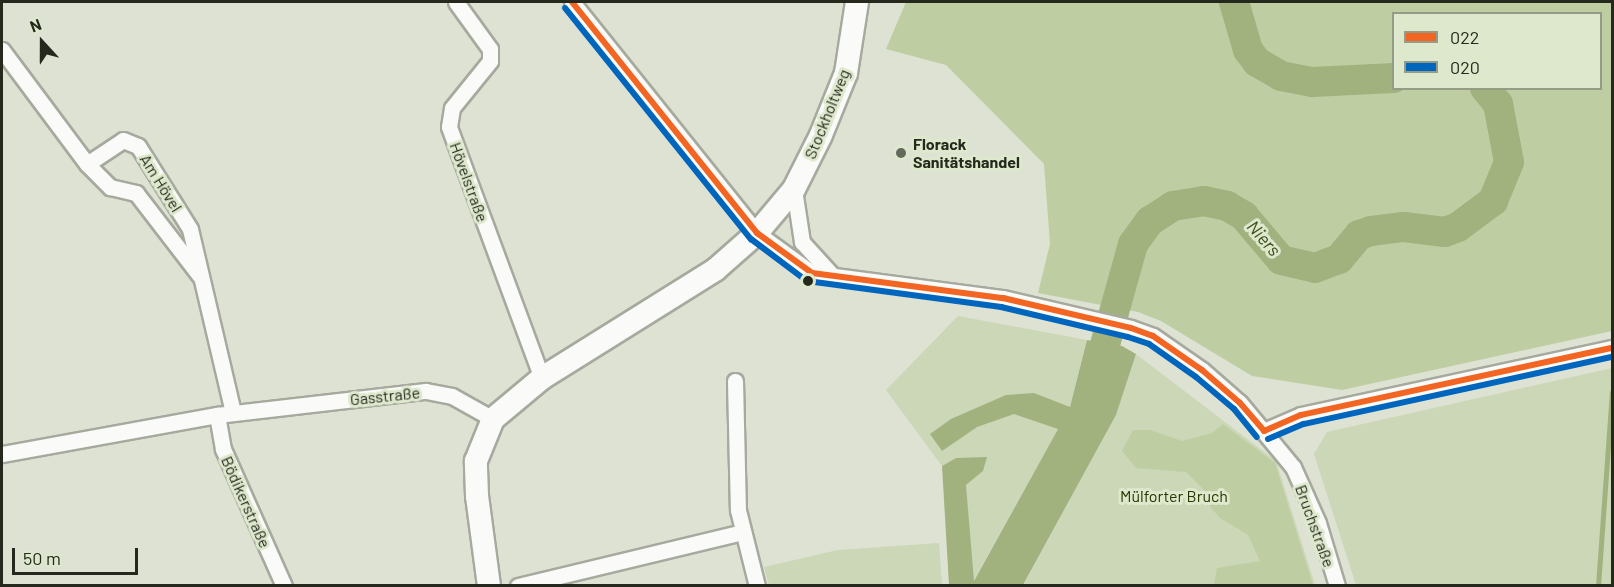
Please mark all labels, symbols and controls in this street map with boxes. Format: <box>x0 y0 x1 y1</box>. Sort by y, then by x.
north arrow <box>12 12 72 72</box>
legend <box>1392 12 1602 90</box>
text: N <box>27 14 44 36</box>
text: 022 <box>1450 26 1479 48</box>
text: 020 <box>1450 56 1480 78</box>
street label: Stockholtweg <box>800 66 854 162</box>
place label: Florack Sanitätshandel <box>913 134 1020 172</box>
street label: Hövelstraße <box>446 140 492 224</box>
marker: Florack Sanitätshandel <box>894 146 908 160</box>
street label: Am Hövel <box>136 151 186 215</box>
water label: Niers <box>1243 216 1285 260</box>
unlabelled marker <box>802 275 814 287</box>
street label: Gasstraße <box>349 383 421 409</box>
street label: Bödikerstraße <box>217 453 275 551</box>
street label: Bruchstraße <box>1291 482 1339 570</box>
park label: Mülforter Bruch <box>1120 486 1228 506</box>
scale bar <box>15 536 141 574</box>
text: 50 m <box>23 547 61 569</box>

